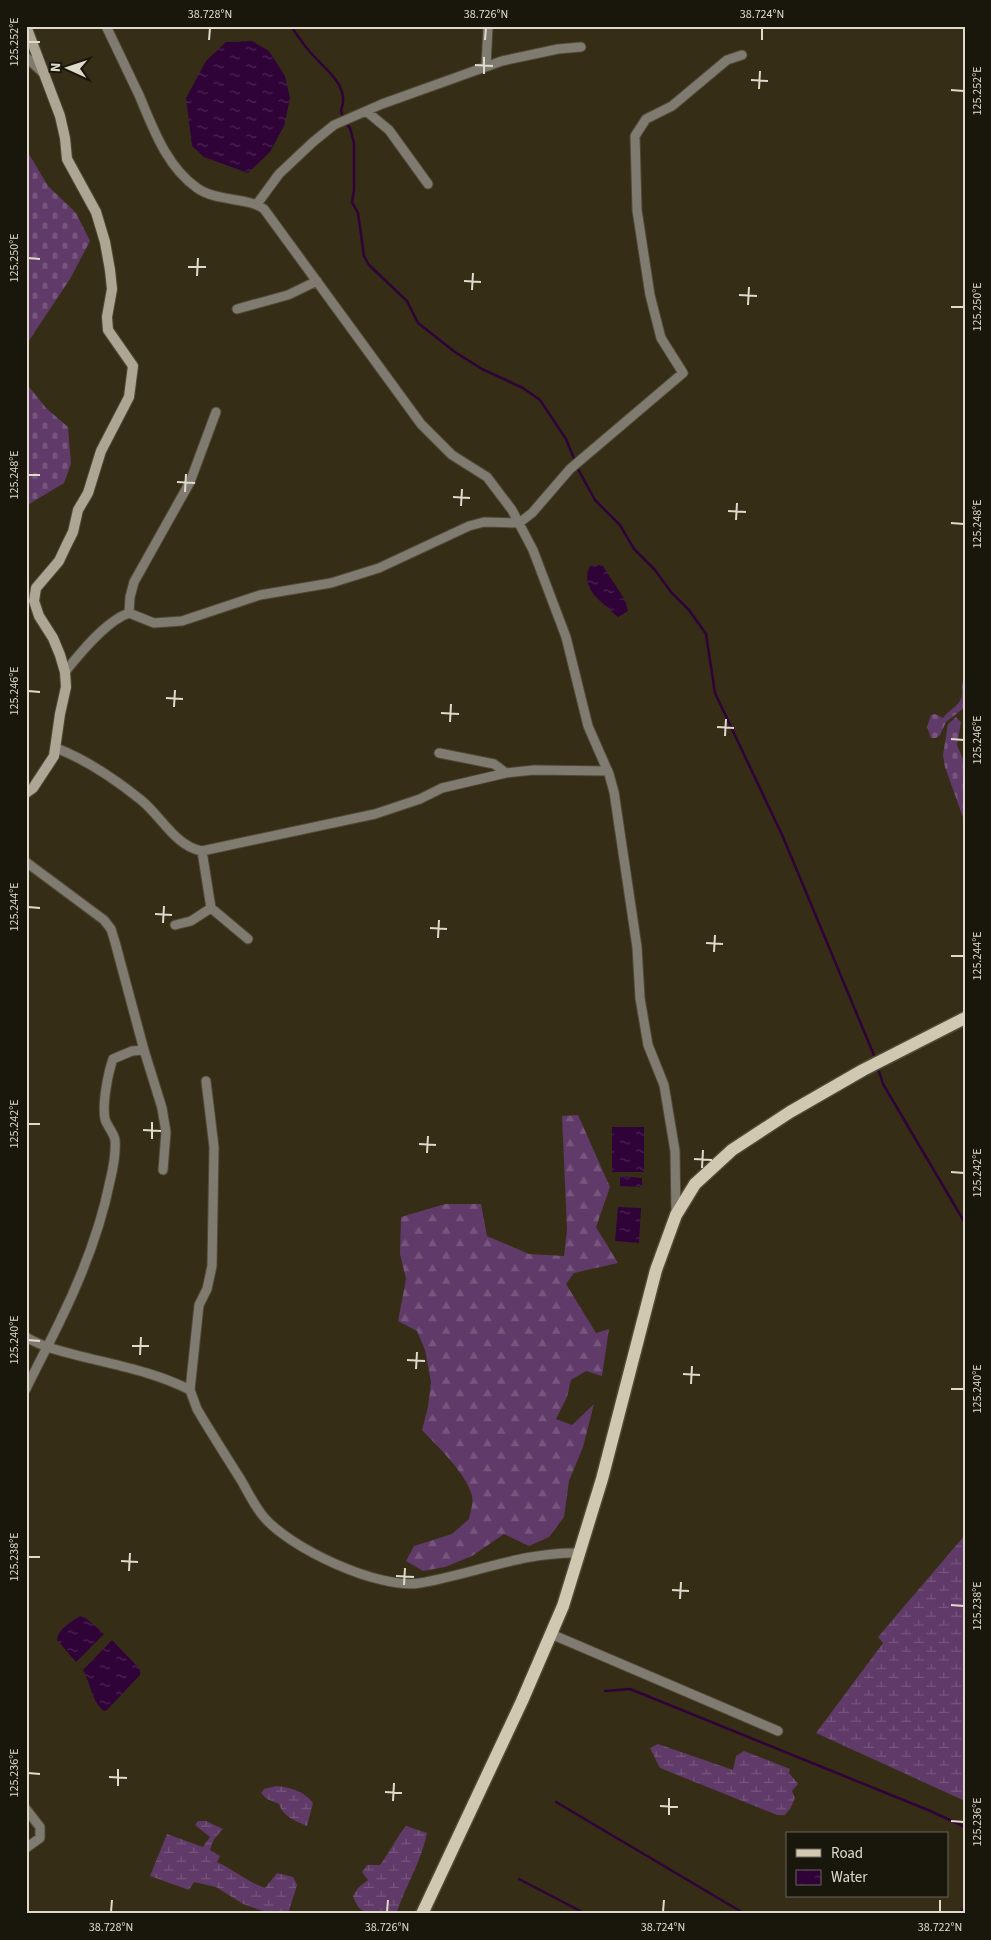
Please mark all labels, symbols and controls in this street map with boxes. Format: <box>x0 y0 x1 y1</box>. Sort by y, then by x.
text: 38.728°N <box>188 6 232 23</box>
text: 38.726°N <box>464 6 508 23</box>
text: 38.724°N <box>740 6 784 23</box>
text: 125.252°E <box>6 17 23 67</box>
north arrow <box>42 42 92 92</box>
text: N <box>46 62 66 73</box>
text: 125.252°E <box>969 66 986 116</box>
text: 125.250°E <box>6 233 23 283</box>
text: 125.250°E <box>969 282 986 332</box>
text: 125.248°E <box>6 450 23 500</box>
text: 125.248°E <box>969 499 986 549</box>
text: 125.246°E <box>6 666 23 716</box>
text: 125.246°E <box>969 715 986 765</box>
text: 125.244°E <box>6 882 23 932</box>
text: 125.244°E <box>969 931 986 981</box>
text: 125.242°E <box>6 1099 23 1149</box>
text: 125.242°E <box>969 1148 986 1198</box>
text: 125.240°E <box>6 1315 23 1365</box>
text: 125.240°E <box>969 1364 986 1414</box>
text: 125.238°E <box>6 1532 23 1582</box>
text: 125.238°E <box>969 1581 986 1631</box>
text: 125.236°E <box>6 1748 23 1798</box>
text: 125.236°E <box>969 1797 986 1847</box>
legend <box>786 1832 948 1898</box>
text: Road <box>831 1843 863 1864</box>
text: Water <box>831 1867 868 1888</box>
text: 38.728°N <box>89 1919 133 1936</box>
text: 38.726°N <box>365 1919 409 1936</box>
text: 38.724°N <box>641 1919 685 1936</box>
text: 38.722°N <box>918 1919 962 1936</box>

